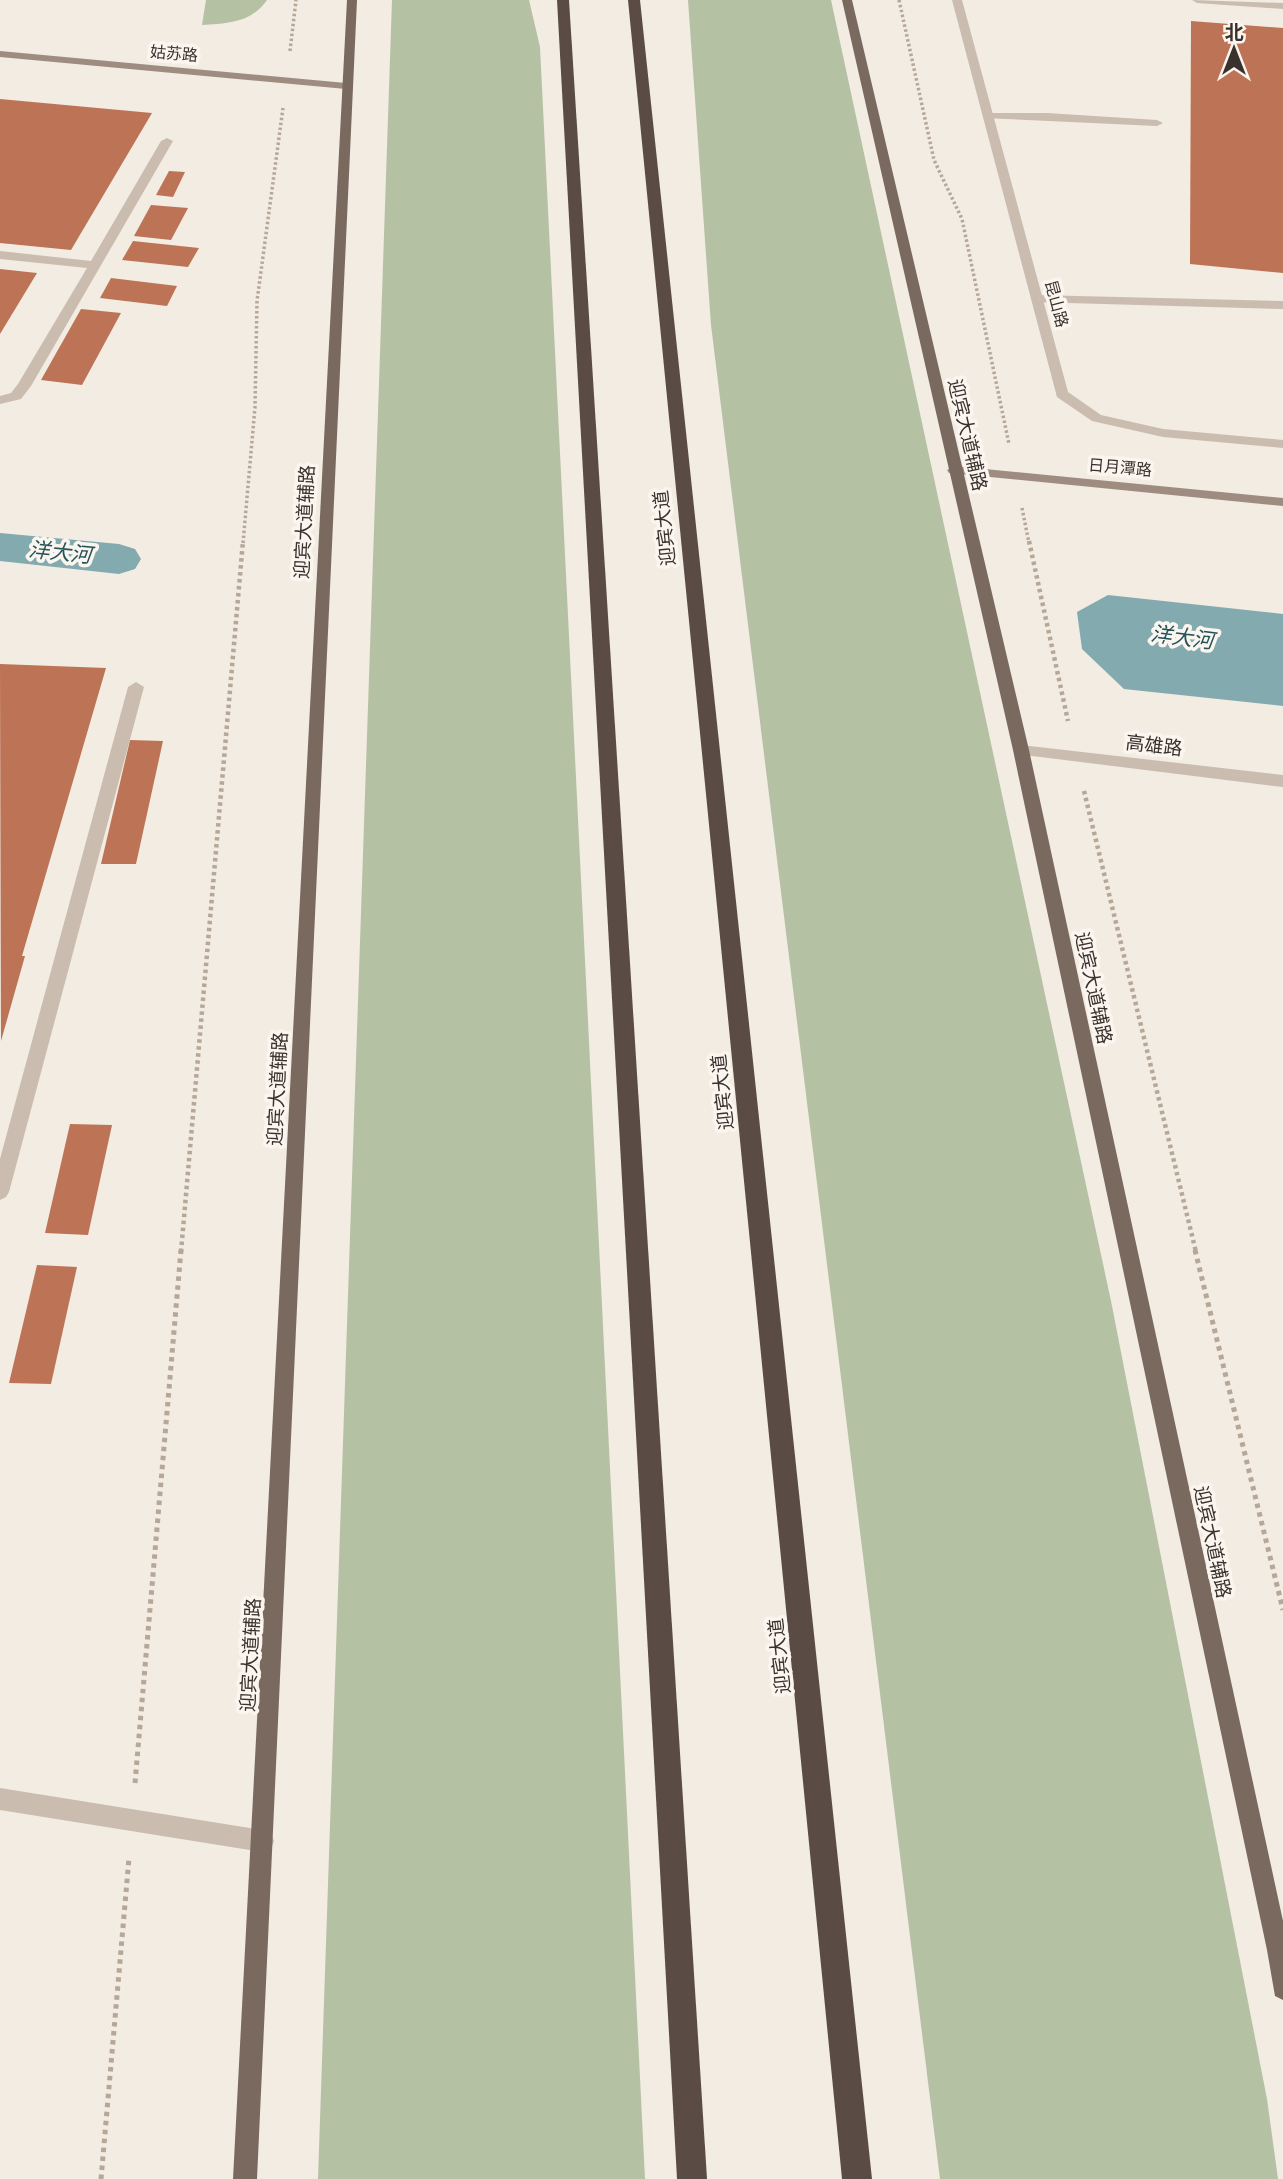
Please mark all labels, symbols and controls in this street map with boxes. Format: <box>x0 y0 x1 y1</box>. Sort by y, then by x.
north arrow <box>1199 14 1269 84</box>
text: 北 <box>1224 22 1244 44</box>
street label: 姑苏路 <box>149 42 199 66</box>
street label: 昆山路 <box>1040 278 1072 330</box>
street label: 迎宾大道辅路 <box>943 377 991 493</box>
street label: 日月潭路 <box>1087 455 1153 481</box>
street label: 迎宾大道辅路 <box>291 464 319 580</box>
street label: 迎宾大道 <box>650 489 680 567</box>
water label: 洋大河 <box>27 537 97 569</box>
water label: 洋大河 <box>1149 622 1219 655</box>
street label: 高雄路 <box>1124 732 1184 760</box>
street label: 迎宾大道辅路 <box>1070 930 1116 1046</box>
street label: 迎宾大道辅路 <box>264 1031 292 1147</box>
street label: 迎宾大道 <box>708 1053 738 1131</box>
street label: 迎宾大道辅路 <box>1189 1484 1235 1600</box>
street label: 迎宾大道辅路 <box>237 1597 265 1713</box>
street label: 迎宾大道 <box>765 1617 795 1695</box>

